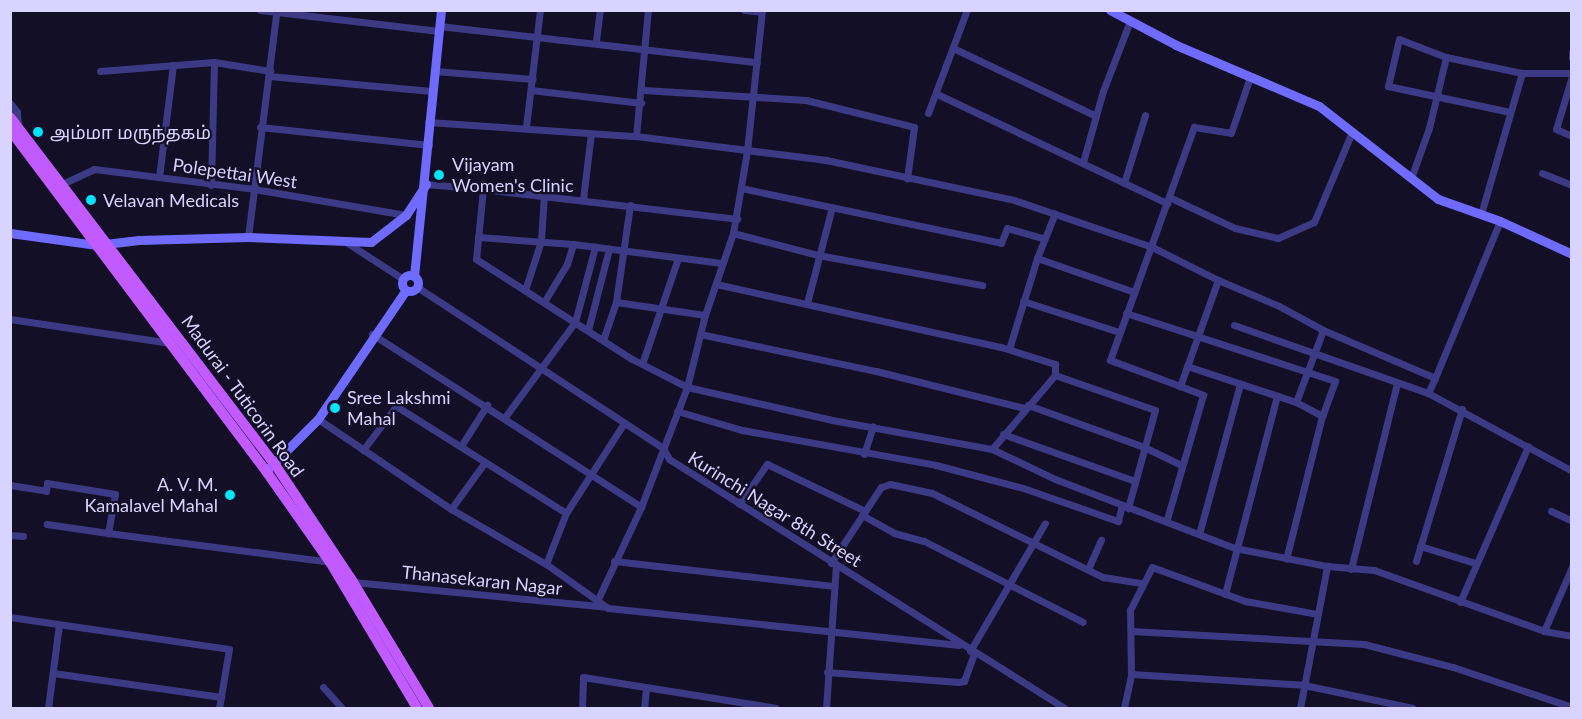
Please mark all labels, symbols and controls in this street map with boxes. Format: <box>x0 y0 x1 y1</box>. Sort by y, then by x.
place label: அம்மா மருந்தகம் <box>50 121 211 143</box>
marker: அம்மா மருந்தகம் <box>31 125 45 139</box>
street label: Polepettai West <box>171 154 299 192</box>
place label: Vijayam Women's Clinic <box>452 154 573 196</box>
marker: Vijayam Women's Clinic <box>430 166 448 184</box>
place label: Velavan Medicals <box>103 189 239 211</box>
marker: Velavan Medicals <box>84 193 98 207</box>
street label: Madurai - Tuticorin Road <box>177 311 309 481</box>
place label: Sree Lakshmi Mahal <box>347 387 451 430</box>
marker: Sree Lakshmi Mahal <box>328 401 342 415</box>
street label: Kurinchi Nagar 8th Street <box>684 447 866 571</box>
place label: A. V. M. Kamalavel Mahal <box>84 474 218 516</box>
marker: A. V. M. Kamalavel Mahal <box>223 488 237 502</box>
street label: Thanasekaran Nagar <box>401 561 563 599</box>

